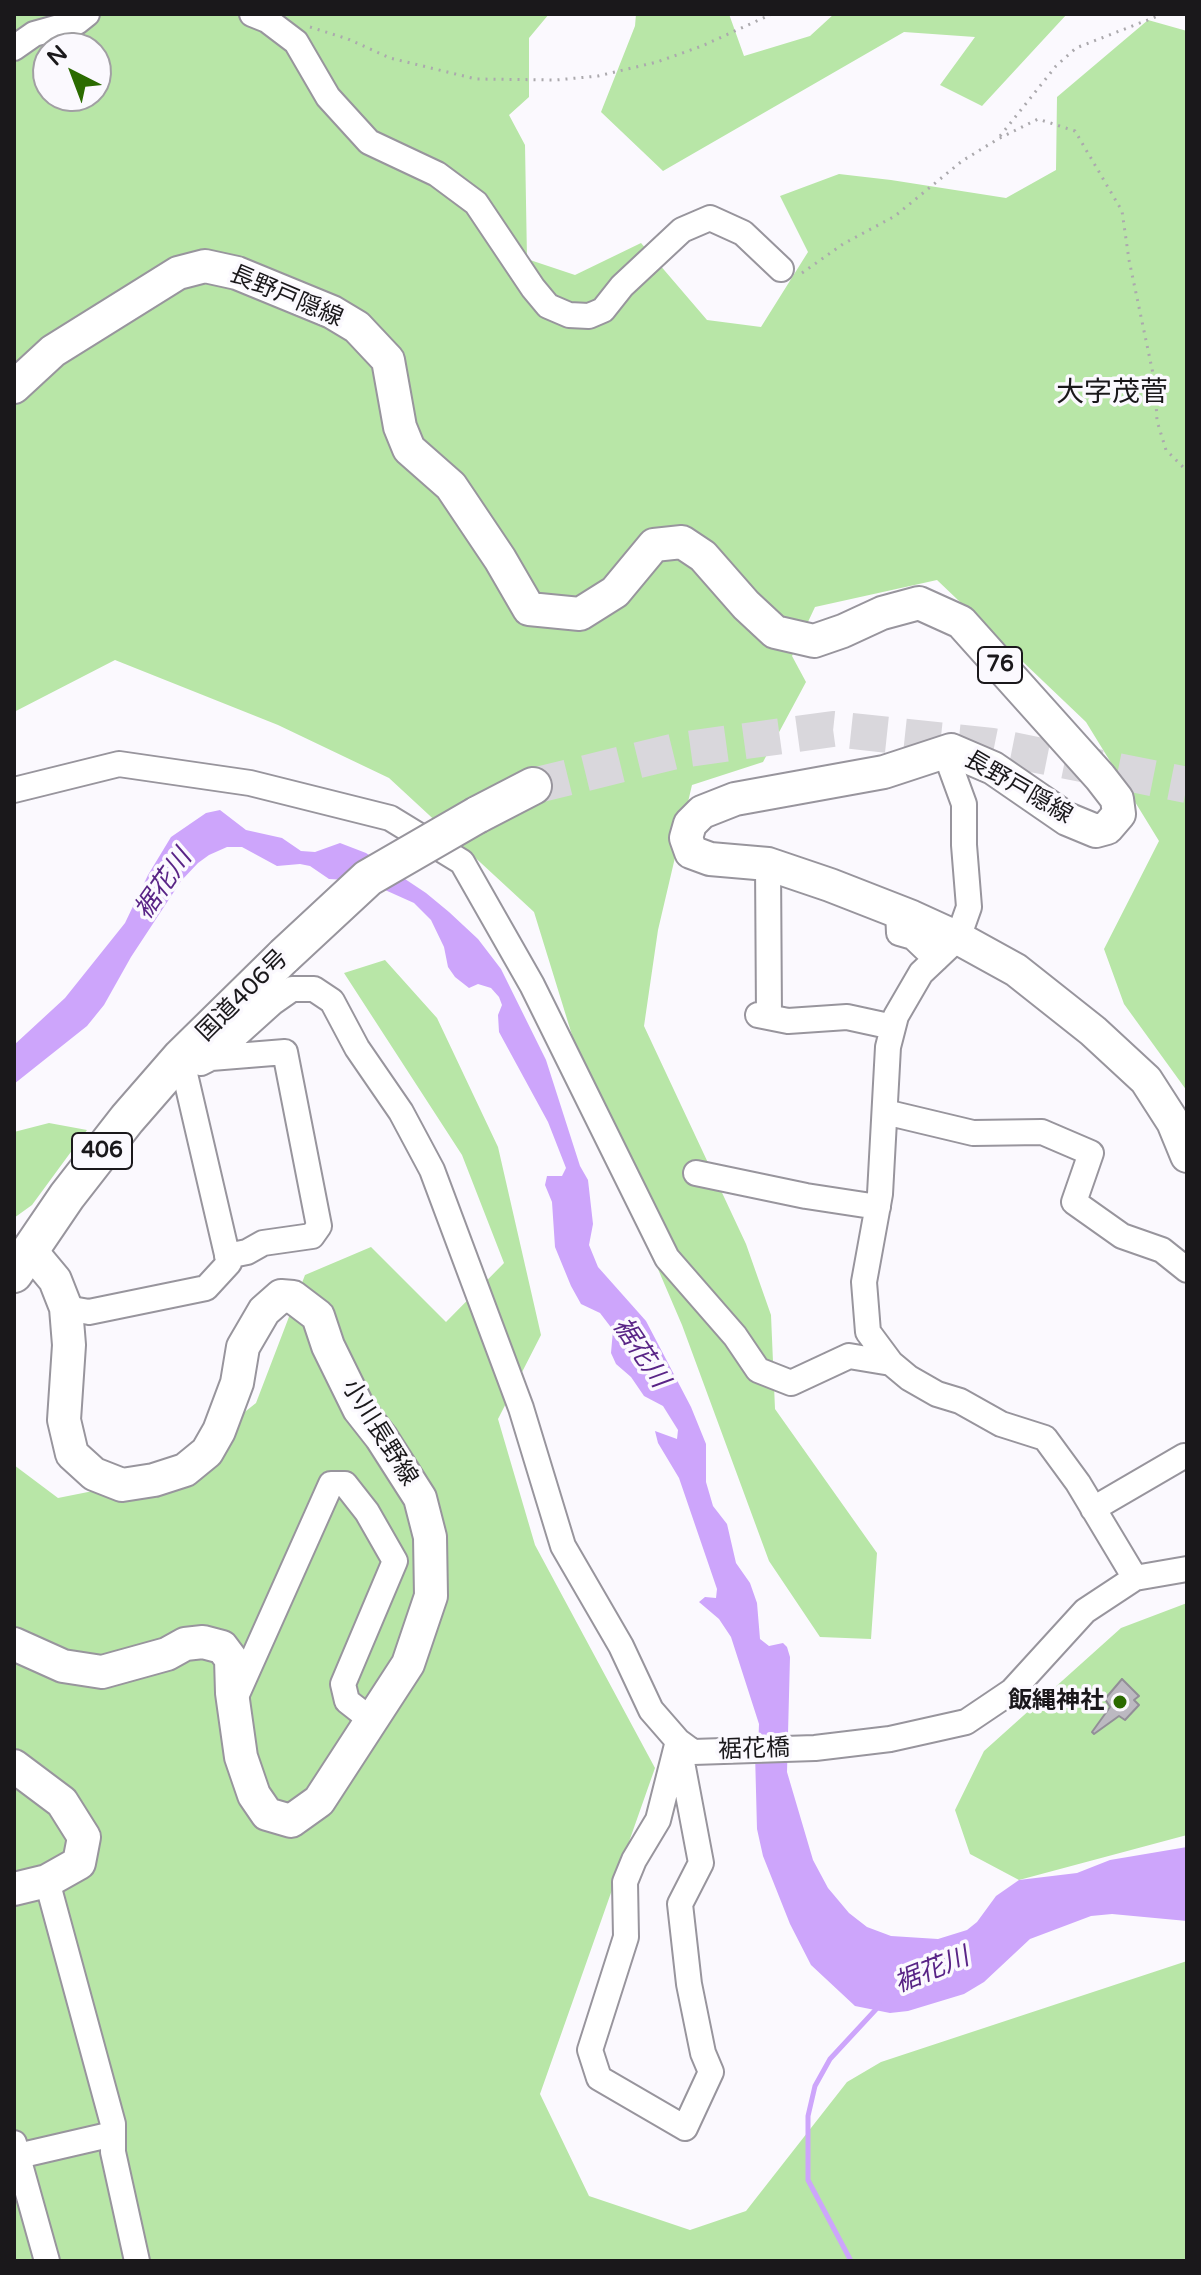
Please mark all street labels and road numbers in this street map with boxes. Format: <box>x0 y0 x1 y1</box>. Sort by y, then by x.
street label: 長野戸隠線 <box>225 260 347 334</box>
road number: 76 <box>978 647 1022 683</box>
street label: 長野戸隠線 <box>959 746 1077 830</box>
street label: 国道406号 <box>191 944 295 1048</box>
road number: 406 <box>72 1133 132 1169</box>
street label: 小川長野線 <box>335 1374 423 1492</box>
street label: 裾花橋 <box>718 1734 790 1766</box>

